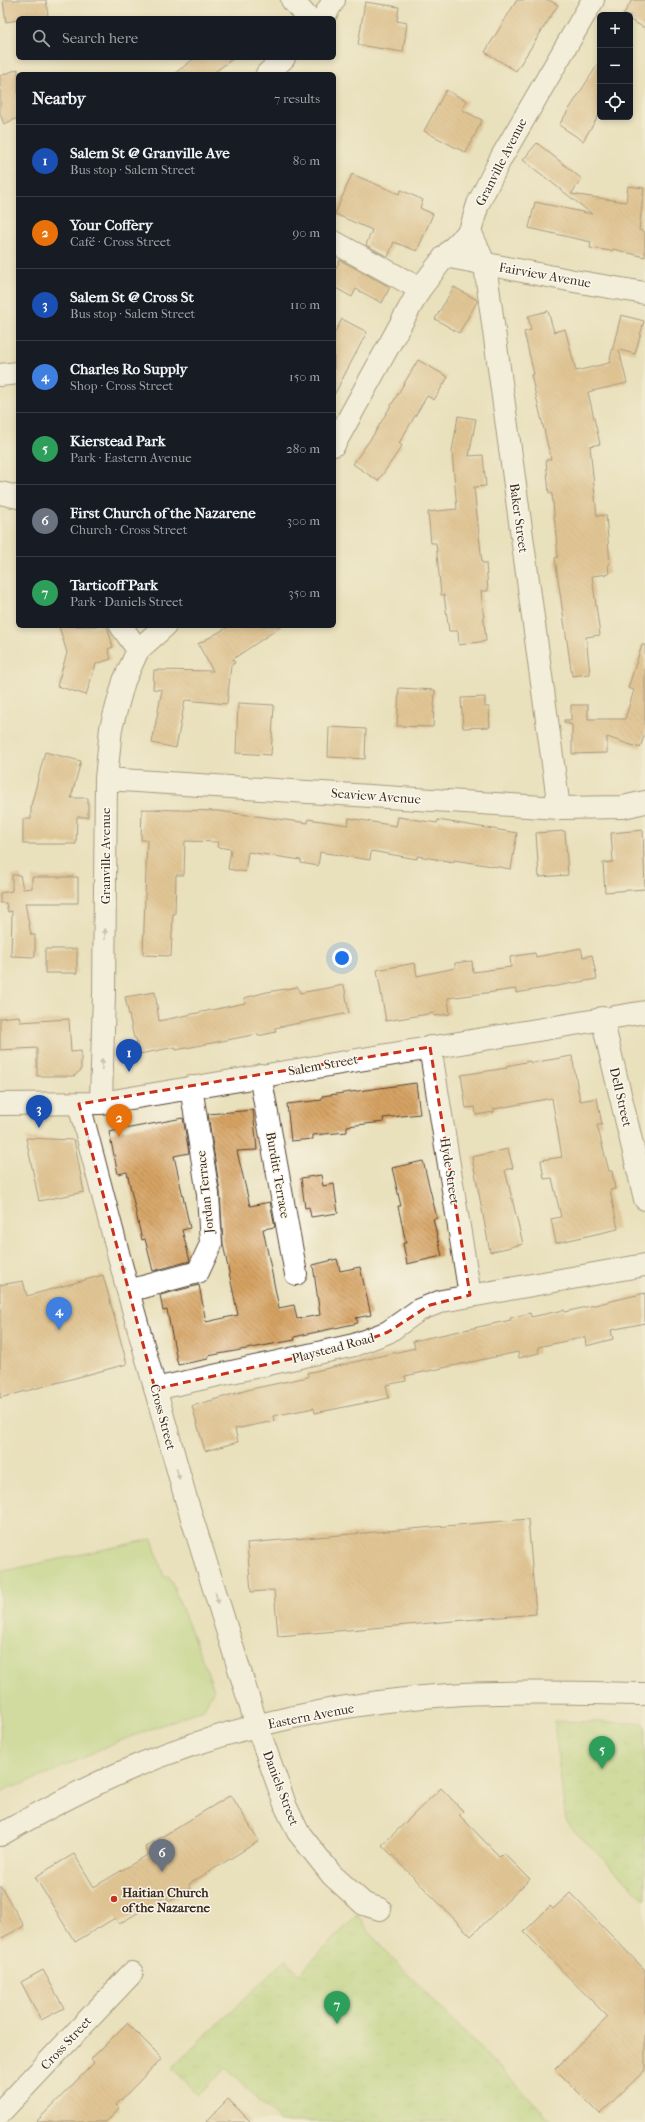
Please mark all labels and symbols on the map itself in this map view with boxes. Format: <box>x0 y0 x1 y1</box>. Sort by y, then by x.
street label: Granville Avenue <box>472 115 530 208</box>
street label: Fairview Avenue <box>498 260 593 291</box>
street label: Baker Street <box>507 482 531 554</box>
street label: Seaview Avenue <box>331 785 422 807</box>
street label: Granville Avenue <box>98 807 113 904</box>
one-way arrow <box>102 927 108 940</box>
your location <box>332 948 352 968</box>
pin: 1 <box>116 1039 142 1072</box>
street label: Salem Street <box>287 1051 359 1079</box>
one-way arrow <box>99 1057 105 1070</box>
street label: Dell Street <box>607 1066 635 1129</box>
pin: 3 <box>26 1095 52 1128</box>
pin: 2 <box>106 1104 132 1137</box>
street label: Burditt Terrace <box>263 1131 293 1220</box>
one-way arrow <box>86 1136 92 1148</box>
street label: Hyde Street <box>437 1137 463 1206</box>
street label: Jordan Terrace <box>193 1149 217 1235</box>
one-way arrow <box>119 1262 125 1274</box>
pin: 4 <box>46 1297 72 1330</box>
street label: Playstead Road <box>290 1330 377 1366</box>
street label: Cross Street <box>147 1382 179 1452</box>
one-way arrow <box>175 1468 181 1480</box>
one-way arrow <box>214 1592 220 1604</box>
street label: Eastern Avenue <box>267 1700 356 1732</box>
pin: 5 <box>589 1736 615 1769</box>
street label: Daniels Street <box>260 1748 302 1828</box>
pin: 6 <box>149 1839 175 1872</box>
place label: Haitian Church of the Nazarene <box>122 1885 210 1915</box>
marker: Haitian Church of the Nazarene <box>109 1894 119 1904</box>
pin: 7 <box>324 1991 350 2024</box>
street label: Cross Street <box>38 2013 95 2073</box>

